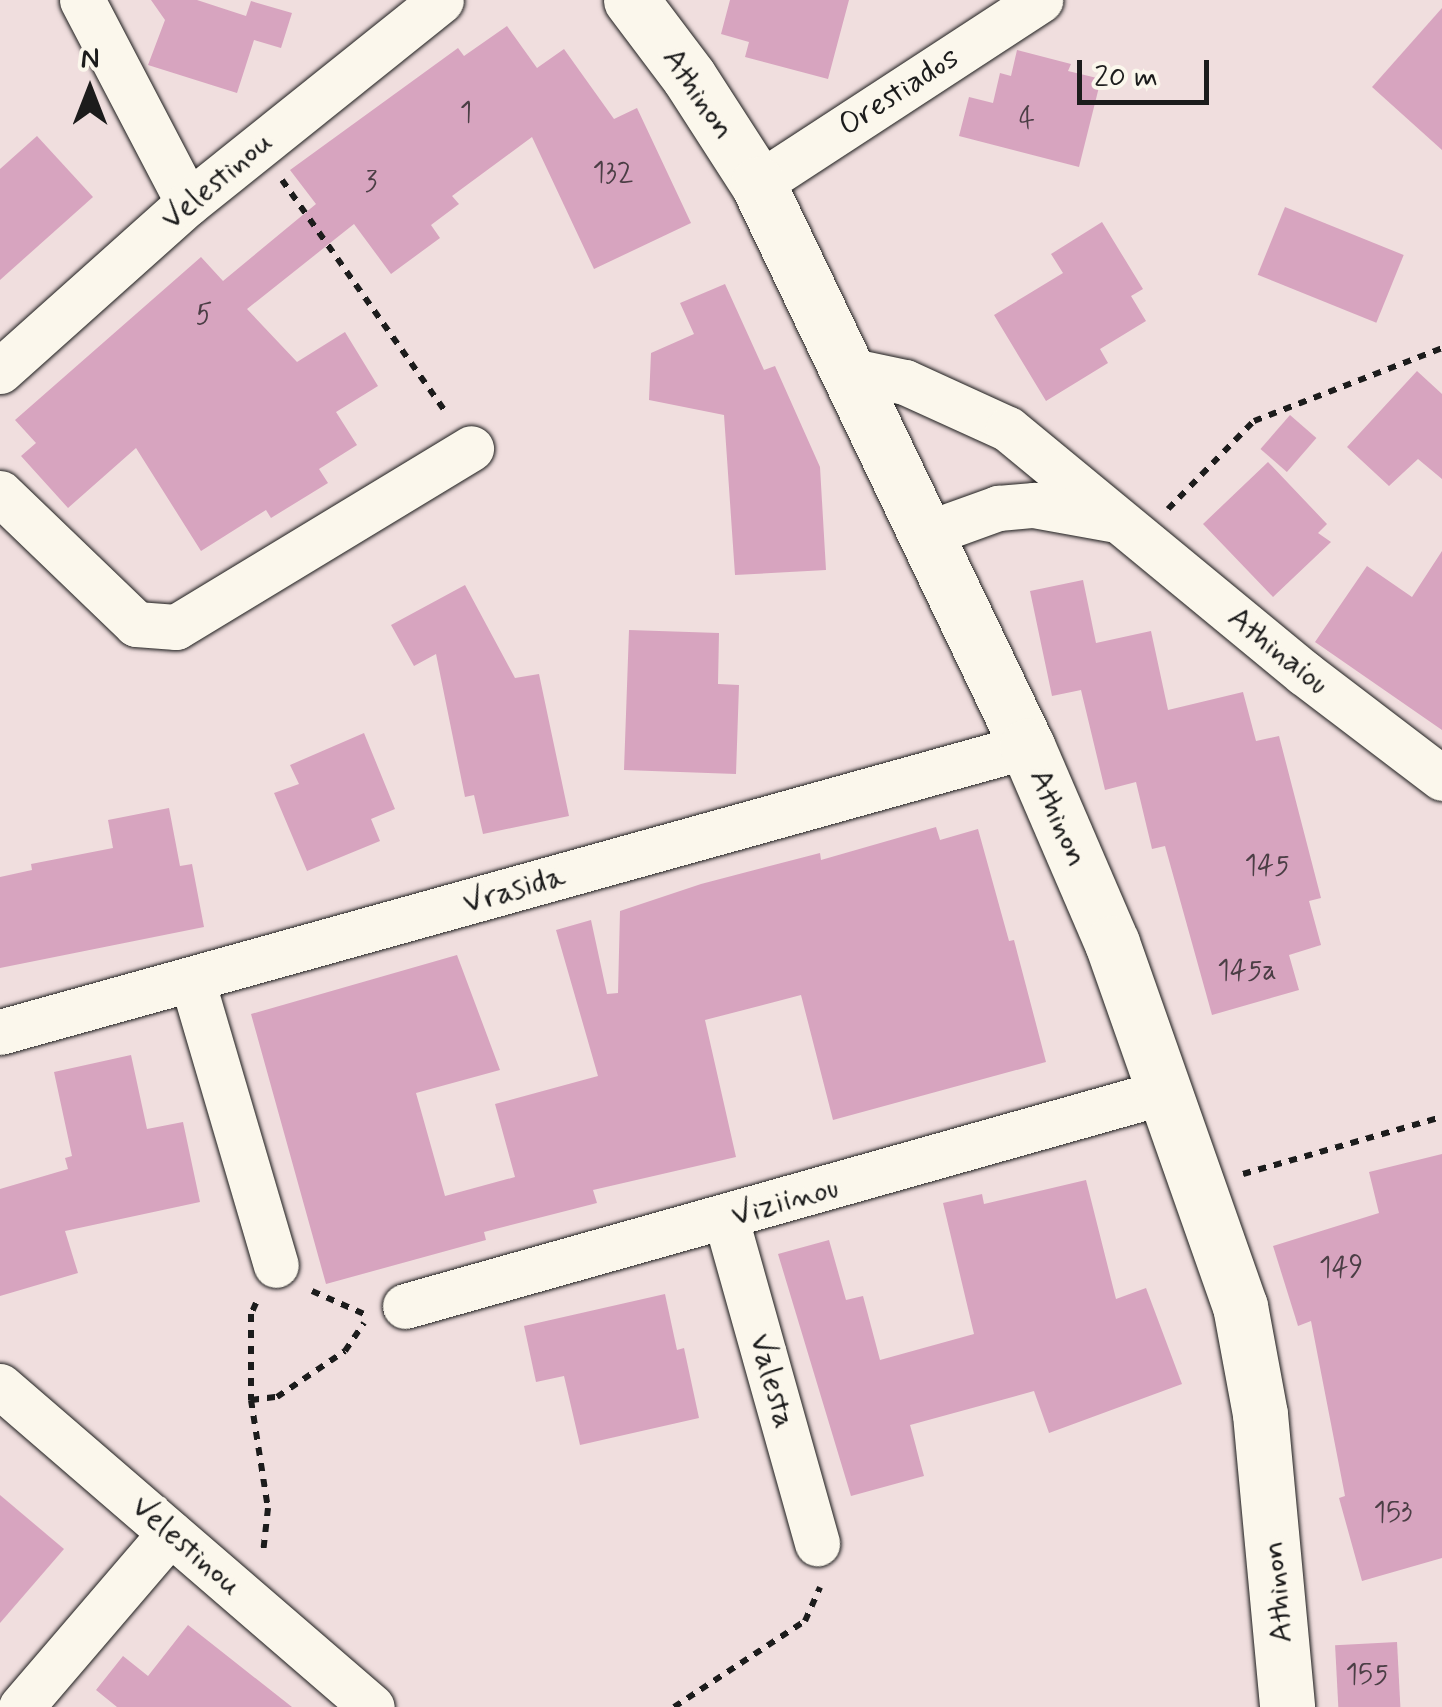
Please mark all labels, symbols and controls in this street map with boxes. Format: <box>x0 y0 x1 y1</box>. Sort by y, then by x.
street label: Orestiados <box>832 39 966 145</box>
north arrow <box>40 40 140 140</box>
scale bar <box>1082 40 1214 102</box>
text: N <box>81 41 99 78</box>
street label: Athinon <box>653 41 743 147</box>
text: 20 m <box>1094 58 1158 97</box>
house number: 1 <box>460 97 472 131</box>
house number: 4 <box>1019 103 1035 137</box>
street label: Velestinou <box>153 123 281 239</box>
house number: 132 <box>592 157 634 191</box>
house number: 3 <box>365 166 377 200</box>
house number: 5 <box>196 299 212 333</box>
street label: Athinaiou <box>1220 599 1336 703</box>
street label: Athinon <box>1020 763 1096 873</box>
house number: 145 <box>1244 850 1290 884</box>
street label: Vrasida <box>459 857 569 923</box>
house number: 145a <box>1217 955 1277 989</box>
street label: Viziinou <box>727 1168 843 1236</box>
house number: 149 <box>1319 1252 1363 1286</box>
street label: Valesta <box>740 1329 804 1433</box>
street label: Velestinou <box>123 1488 249 1604</box>
house number: 153 <box>1374 1497 1412 1531</box>
street label: Athinon <box>1254 1539 1302 1645</box>
house number: 155 <box>1345 1659 1389 1693</box>

